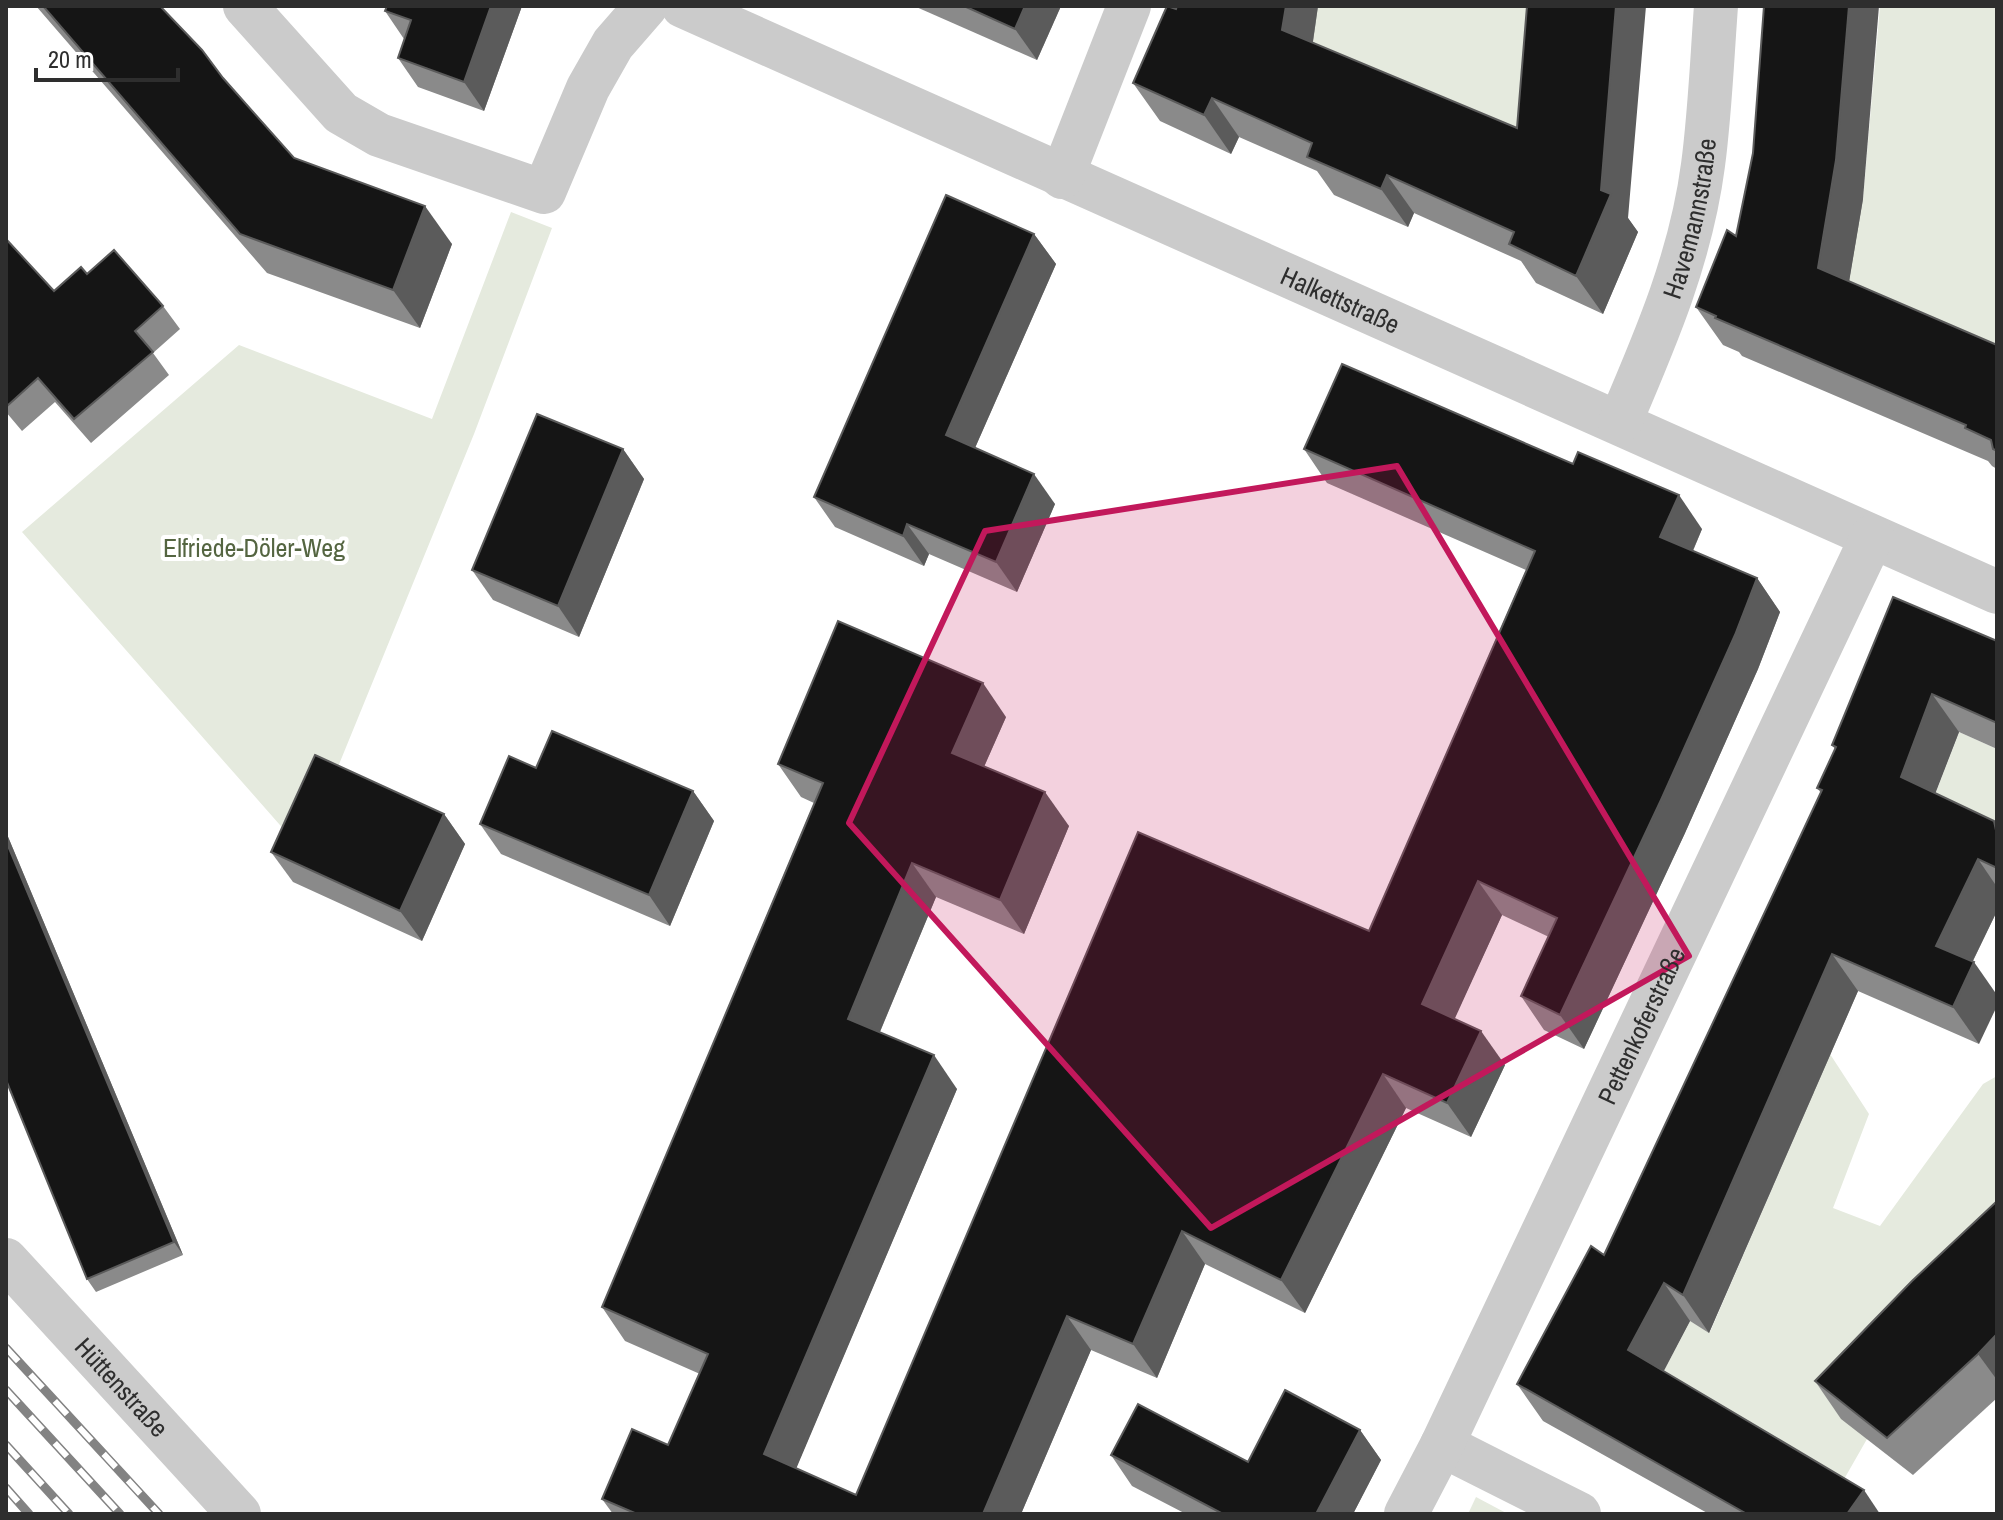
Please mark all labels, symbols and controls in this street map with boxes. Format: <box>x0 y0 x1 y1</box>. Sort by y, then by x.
scale bar <box>36 32 178 82</box>
text: 20 m <box>48 43 92 75</box>
street label: Havemannstraße <box>1654 137 1724 303</box>
street label: Halkettstraße <box>1276 257 1406 341</box>
park label: Elfriede-Döler-Weg <box>163 530 345 565</box>
street label: Pettenkoferstraße <box>1589 941 1693 1110</box>
street label: Hüttenstraße <box>68 1329 177 1444</box>

